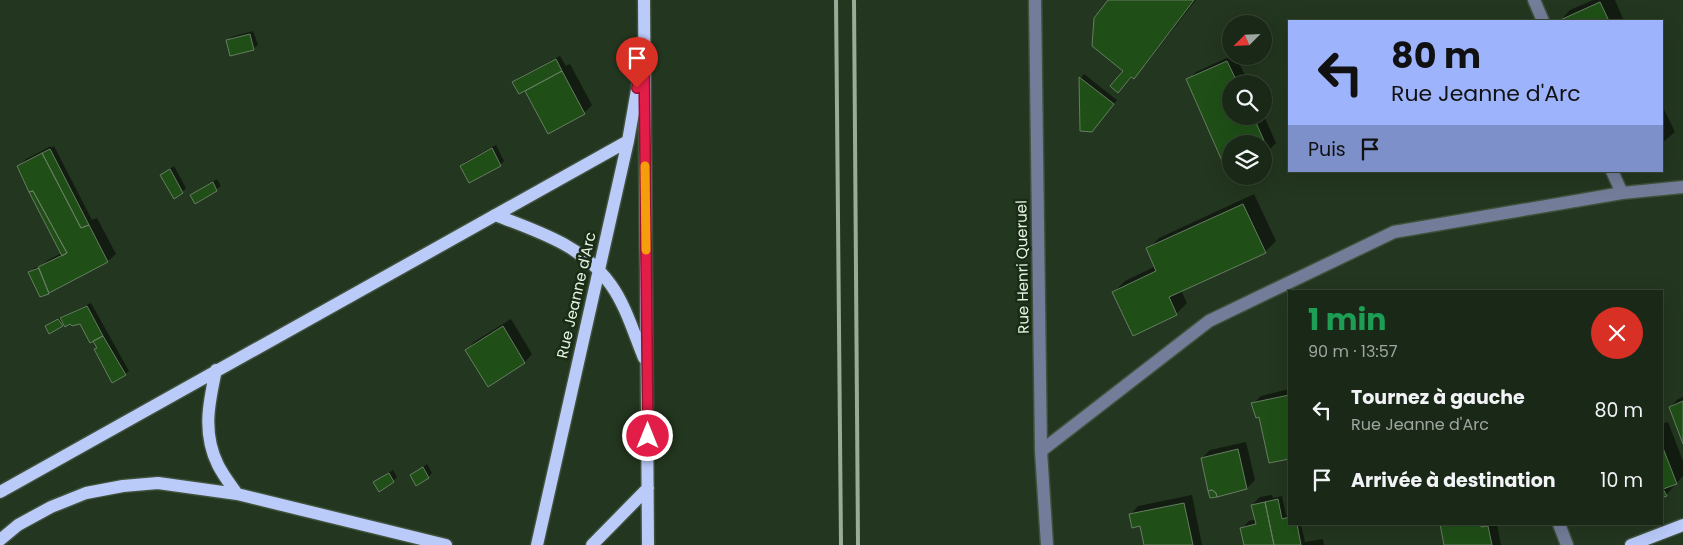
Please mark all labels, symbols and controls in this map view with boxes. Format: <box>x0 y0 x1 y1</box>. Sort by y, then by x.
north arrow <box>1222 15 1272 65</box>
map controls <box>1222 15 1272 185</box>
text: 80 m <box>1391 31 1481 80</box>
pin <box>616 37 658 88</box>
icon: left <box>1308 40 1373 105</box>
icon: arrive <box>623 44 651 72</box>
button: search <box>1222 75 1272 125</box>
text: Rue Jeanne d'Arc <box>1391 78 1581 109</box>
button: layers <box>1222 135 1272 185</box>
icon: arrive <box>1356 135 1384 163</box>
text: Puis <box>1308 136 1346 163</box>
street label: Rue Henri Queruel <box>1010 200 1034 334</box>
street label: Rue Jeanne d'Arc <box>551 230 601 360</box>
text: 1 min <box>1308 298 1386 341</box>
button: close <box>1591 307 1643 359</box>
text: 90 m · 13:57 <box>1308 340 1398 363</box>
text: Tournez à gauche <box>1351 384 1525 411</box>
icon: left <box>1308 396 1336 424</box>
text: 80 m <box>1594 397 1643 424</box>
position arrow <box>621 409 673 461</box>
text: Rue Jeanne d'Arc <box>1351 413 1489 436</box>
icon: arrive <box>1308 466 1336 494</box>
text: Arrivée à destination <box>1351 467 1556 494</box>
text: 10 m <box>1600 467 1643 494</box>

